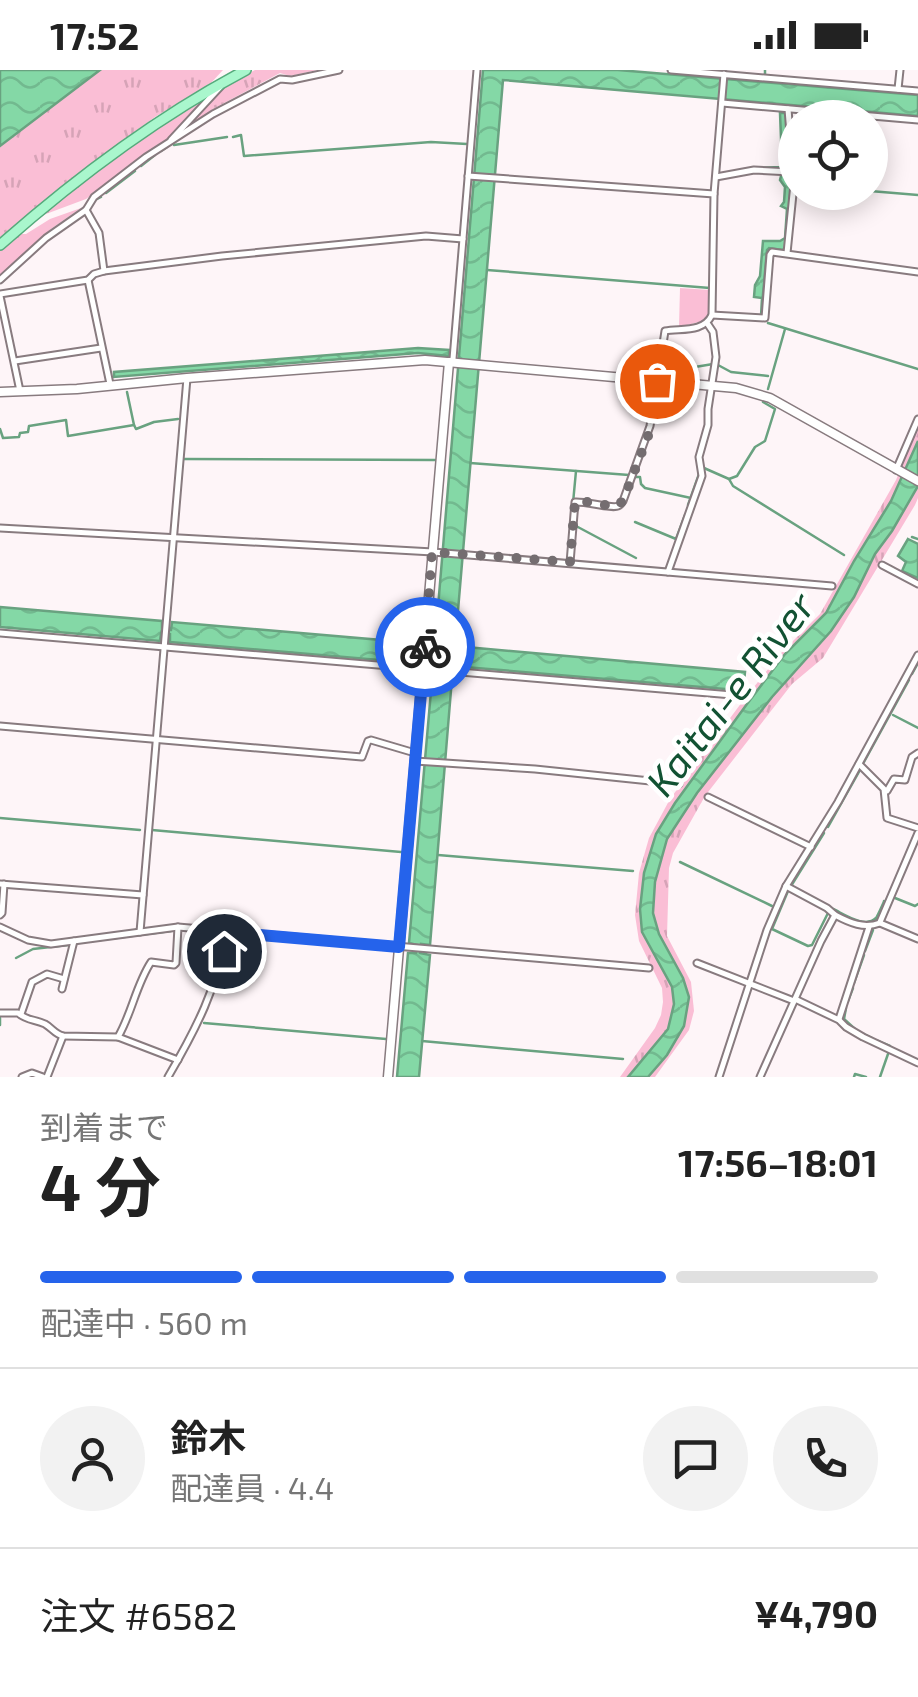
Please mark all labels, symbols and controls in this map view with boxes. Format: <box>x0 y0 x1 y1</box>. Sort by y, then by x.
text: 17:52 <box>50 12 139 58</box>
map controls <box>778 100 888 210</box>
button: locate <box>778 100 888 210</box>
pin <box>615 339 700 424</box>
icon: bag <box>630 354 685 409</box>
water label: Kaitai-e River <box>635 581 824 804</box>
courier <box>375 597 475 697</box>
icon: bike <box>398 620 453 675</box>
pin <box>182 909 267 994</box>
icon: home <box>197 924 252 979</box>
text: 到着まで <box>40 1107 168 1145</box>
text: 17:56–18:01 <box>678 1139 878 1185</box>
text: 4 分 <box>40 1146 160 1224</box>
text: 配達中 · 560 m <box>40 1303 248 1341</box>
button: person <box>40 1406 145 1511</box>
button: chat <box>643 1406 748 1511</box>
button: phone <box>773 1406 878 1511</box>
text: 鈴木 <box>170 1414 246 1460</box>
text: 配達員 · 4.4 <box>170 1468 334 1506</box>
text: ¥4,790 <box>754 1590 878 1636</box>
text: 注文 #6582 <box>40 1592 237 1638</box>

